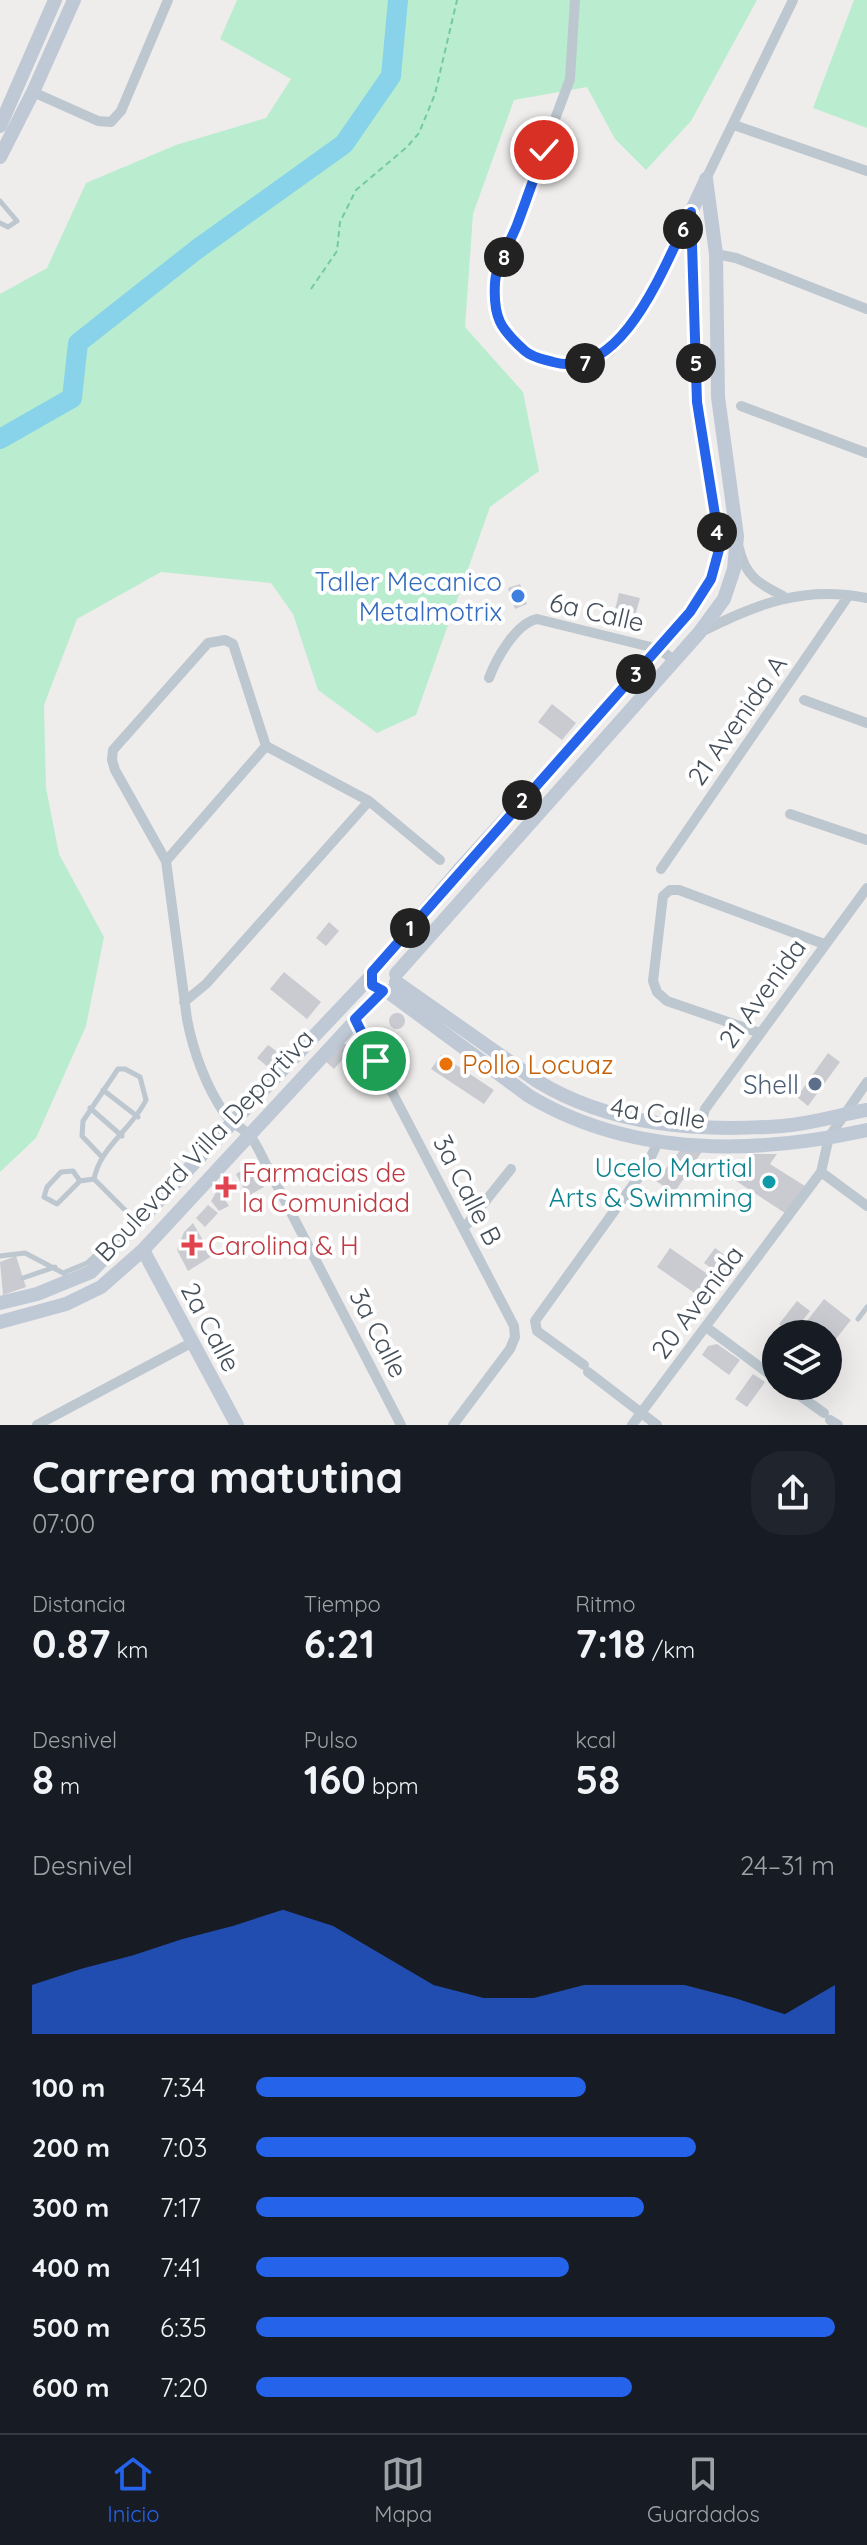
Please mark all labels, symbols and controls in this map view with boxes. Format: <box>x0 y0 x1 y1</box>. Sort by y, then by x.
pin <box>510 116 578 184</box>
icon: check <box>522 128 566 172</box>
pin: 6 <box>663 209 703 249</box>
text: 6 <box>677 215 689 243</box>
pin: 8 <box>484 237 524 277</box>
text: 8 <box>498 243 510 271</box>
pin: 7 <box>565 343 605 383</box>
pin: 5 <box>676 343 716 383</box>
text: 7 <box>579 349 591 377</box>
text: 5 <box>690 349 702 377</box>
pin: 4 <box>697 512 737 552</box>
text: 4 <box>711 518 723 546</box>
place label: Taller Mecanico Metalmotrix <box>314 565 502 628</box>
street label: 6a Calle <box>547 585 647 639</box>
marker: Taller Mecanico Metalmotrix <box>509 587 527 605</box>
street label: 21 Avenida A <box>680 648 794 792</box>
pin: 3 <box>616 654 656 694</box>
text: 3 <box>630 660 642 688</box>
pin: 2 <box>502 780 542 820</box>
text: 2 <box>516 786 528 814</box>
pin: 1 <box>390 908 430 948</box>
text: 1 <box>406 914 414 942</box>
street label: 21 Avenida <box>711 932 813 1054</box>
street label: Boulevard Villa Deportiva <box>88 1022 320 1268</box>
pin <box>342 1027 410 1095</box>
icon: arrive <box>354 1039 398 1083</box>
place label: Pollo Locuaz <box>462 1048 613 1081</box>
marker: Pollo Locuaz <box>437 1055 455 1073</box>
place label: Shell <box>743 1068 799 1101</box>
marker: Shell <box>806 1075 824 1093</box>
street label: 4a Calle <box>608 1090 708 1136</box>
street label: 3a Calle B <box>426 1129 510 1251</box>
place label: Ucelo Martial Arts & Swimming <box>549 1151 753 1214</box>
place label: Farmacias de la Comunidad <box>242 1156 410 1219</box>
marker: Ucelo Martial Arts & Swimming <box>760 1173 778 1191</box>
marker: Farmacias de la Comunidad <box>217 1178 235 1196</box>
place label: Carolina & H <box>208 1229 359 1262</box>
marker: Carolina & H <box>183 1236 201 1254</box>
street label: 20 Avenida <box>644 1239 750 1365</box>
street label: 2a Calle <box>174 1277 248 1377</box>
street label: 3a Calle <box>343 1283 415 1383</box>
map controls <box>762 1320 842 1400</box>
button: layers <box>762 1320 842 1400</box>
text: Carrera matutina <box>32 1449 403 1504</box>
button: share <box>751 1451 835 1535</box>
text: 07:00 <box>32 1507 95 1540</box>
text: Distancia <box>32 1590 126 1618</box>
text: Tiempo <box>304 1590 381 1618</box>
text: Ritmo <box>575 1590 636 1618</box>
text: 0.87 <box>32 1618 110 1668</box>
text: 6:21 <box>304 1618 375 1668</box>
text: 7:18 <box>575 1618 646 1668</box>
text: km <box>110 1636 148 1664</box>
text: /km <box>646 1636 695 1664</box>
text: Desnivel <box>32 1726 117 1754</box>
text: Pulso <box>304 1726 358 1754</box>
text: kcal <box>575 1726 616 1754</box>
text: 8 <box>32 1754 54 1804</box>
text: 160 <box>304 1754 366 1804</box>
text: 58 <box>575 1754 620 1804</box>
text: m <box>54 1772 80 1800</box>
text: bpm <box>366 1772 419 1800</box>
text: Desnivel <box>32 1849 133 1882</box>
text: 24–31 m <box>740 1849 835 1882</box>
text: 100 m <box>32 2071 105 2104</box>
text: 7:34 <box>160 2071 206 2104</box>
text: 200 m <box>32 2131 110 2164</box>
text: 7:03 <box>160 2131 207 2164</box>
text: 300 m <box>32 2191 109 2224</box>
text: 7:17 <box>160 2191 201 2224</box>
text: 400 m <box>32 2251 110 2284</box>
text: 7:41 <box>160 2251 201 2284</box>
text: 500 m <box>32 2311 110 2344</box>
text: 6:35 <box>160 2311 207 2344</box>
text: 600 m <box>32 2371 110 2404</box>
text: 7:20 <box>160 2371 208 2404</box>
tab: Inicio <box>107 2452 160 2528</box>
tab: Mapa <box>374 2452 432 2528</box>
tab: Guardados <box>647 2452 760 2528</box>

